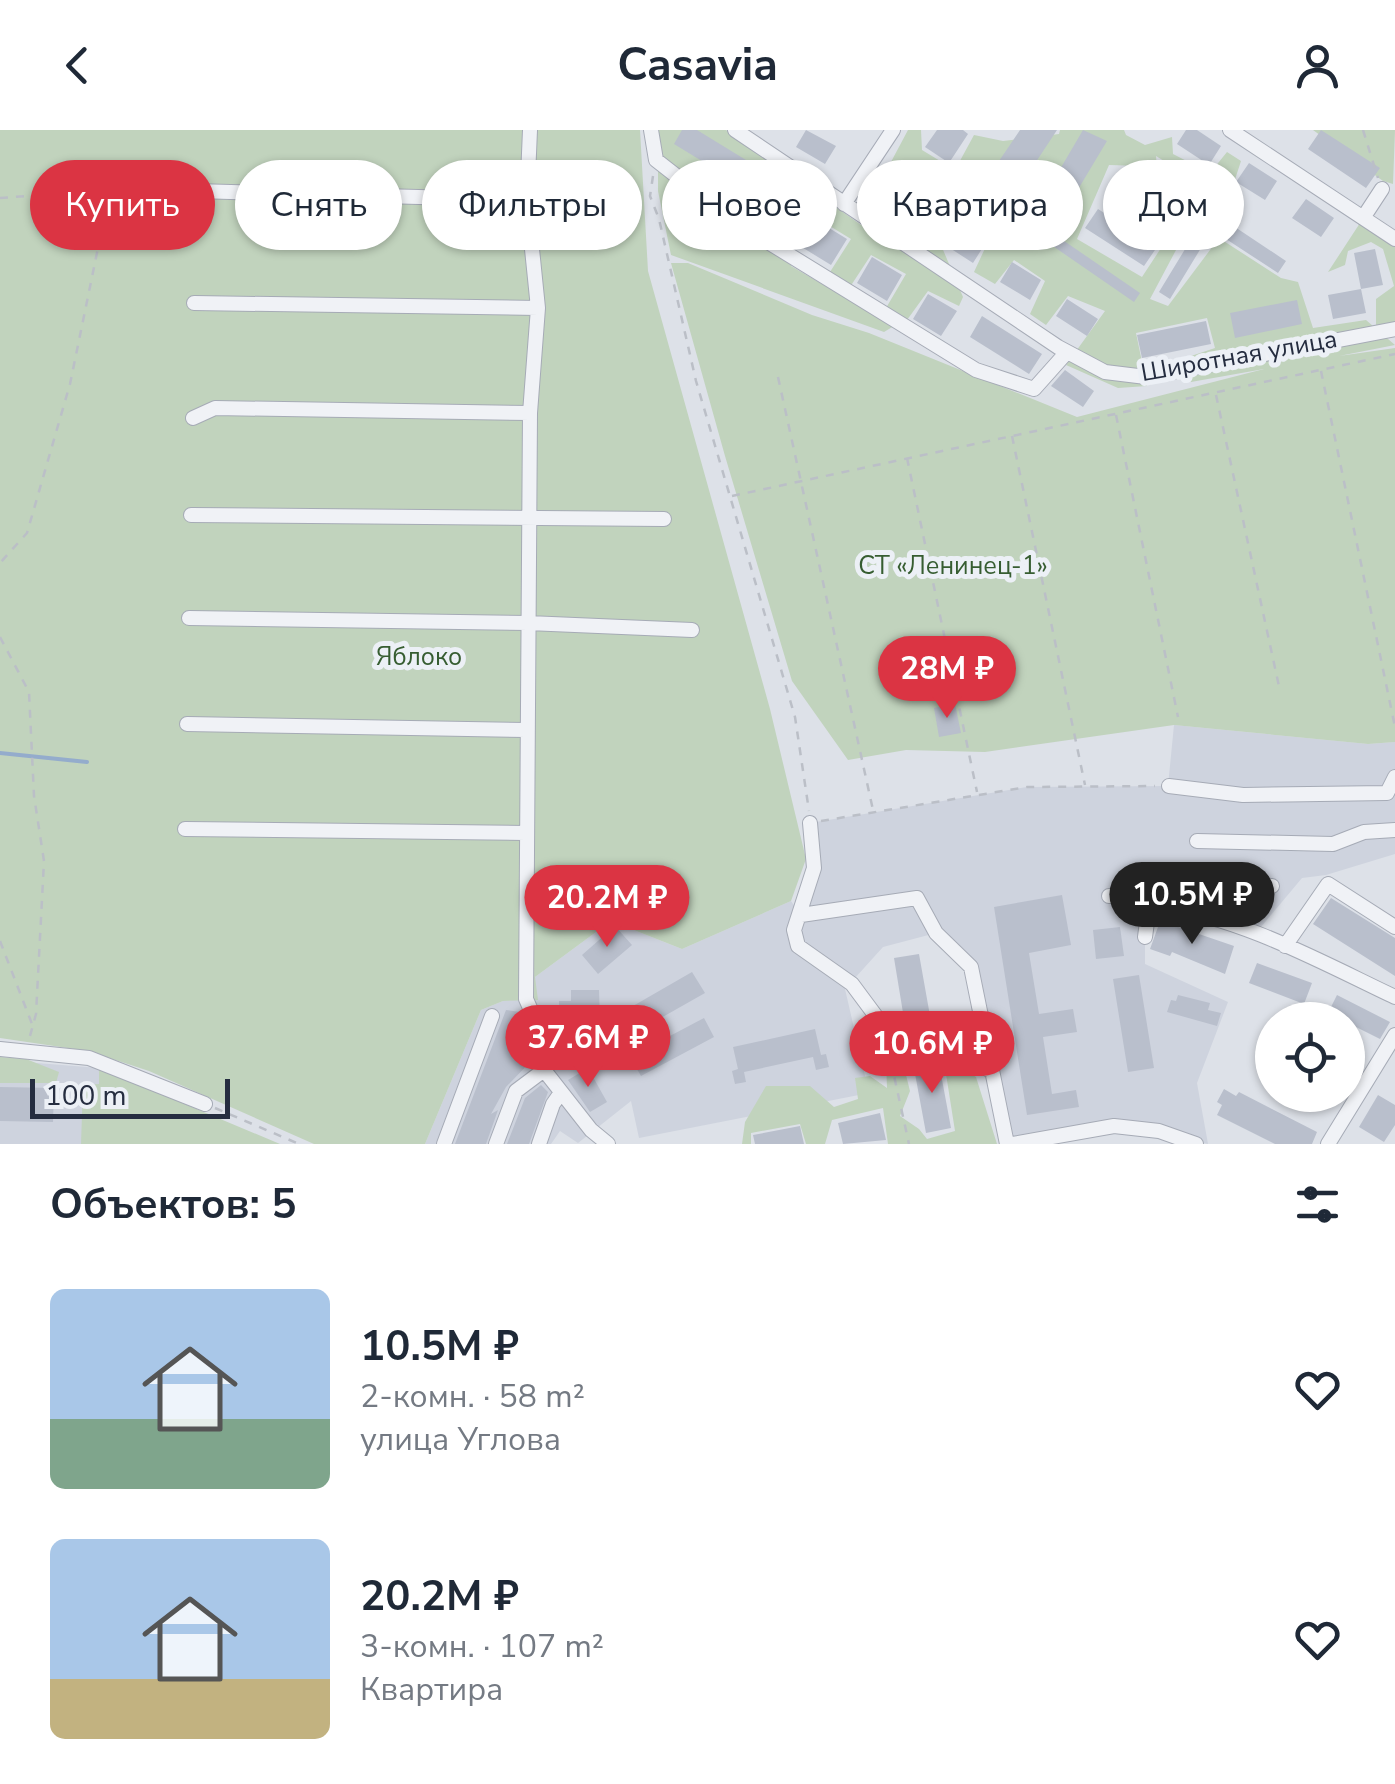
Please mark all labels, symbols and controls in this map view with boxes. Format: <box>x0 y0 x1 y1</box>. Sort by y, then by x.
text: Casavia <box>617 35 778 96</box>
icon: back <box>50 38 105 93</box>
icon: person <box>1290 38 1345 93</box>
chip: Купить <box>30 160 215 250</box>
chip: Снять <box>235 160 402 250</box>
chip: Фильтры <box>422 160 642 250</box>
chip: Новое <box>662 160 837 250</box>
chip: Квартира <box>857 160 1083 250</box>
chip: Дом <box>1103 160 1244 250</box>
street label: Широтная улица <box>1138 322 1340 390</box>
park label: СТ «Ленинец-1» <box>858 549 1048 583</box>
pin: 28M ₽ <box>877 636 1017 721</box>
park label: Яблоко <box>376 640 462 674</box>
text: 28M ₽ <box>900 647 994 690</box>
pin: 10.5M ₽ <box>1100 862 1284 947</box>
pin: 20.2M ₽ <box>515 865 699 950</box>
text: 10.5M ₽ <box>1131 873 1253 916</box>
text: 20.2M ₽ <box>546 876 668 919</box>
map controls <box>1255 1002 1365 1112</box>
button: locate <box>1255 1002 1365 1112</box>
pin: 37.6M ₽ <box>496 1005 680 1090</box>
pin: 10.6M ₽ <box>840 1011 1024 1096</box>
text: 37.6M ₽ <box>527 1016 649 1059</box>
text: 10.6M ₽ <box>871 1022 993 1065</box>
scale bar <box>30 1074 230 1118</box>
text: 100 m <box>45 1077 127 1115</box>
text: Объектов: 5 <box>50 1176 296 1233</box>
icon: filters <box>1290 1177 1345 1232</box>
text: 10.5M ₽ <box>360 1318 519 1375</box>
icon: home <box>130 1329 250 1449</box>
icon: heart <box>1290 1362 1345 1417</box>
text: 2-комн. · 58 m² <box>360 1375 585 1418</box>
text: улица Углова <box>360 1418 561 1461</box>
text: 20.2M ₽ <box>360 1568 519 1625</box>
icon: home <box>130 1579 250 1699</box>
icon: heart <box>1290 1612 1345 1667</box>
text: 3-комн. · 107 m² <box>360 1625 604 1668</box>
text: Квартира <box>360 1668 503 1711</box>

